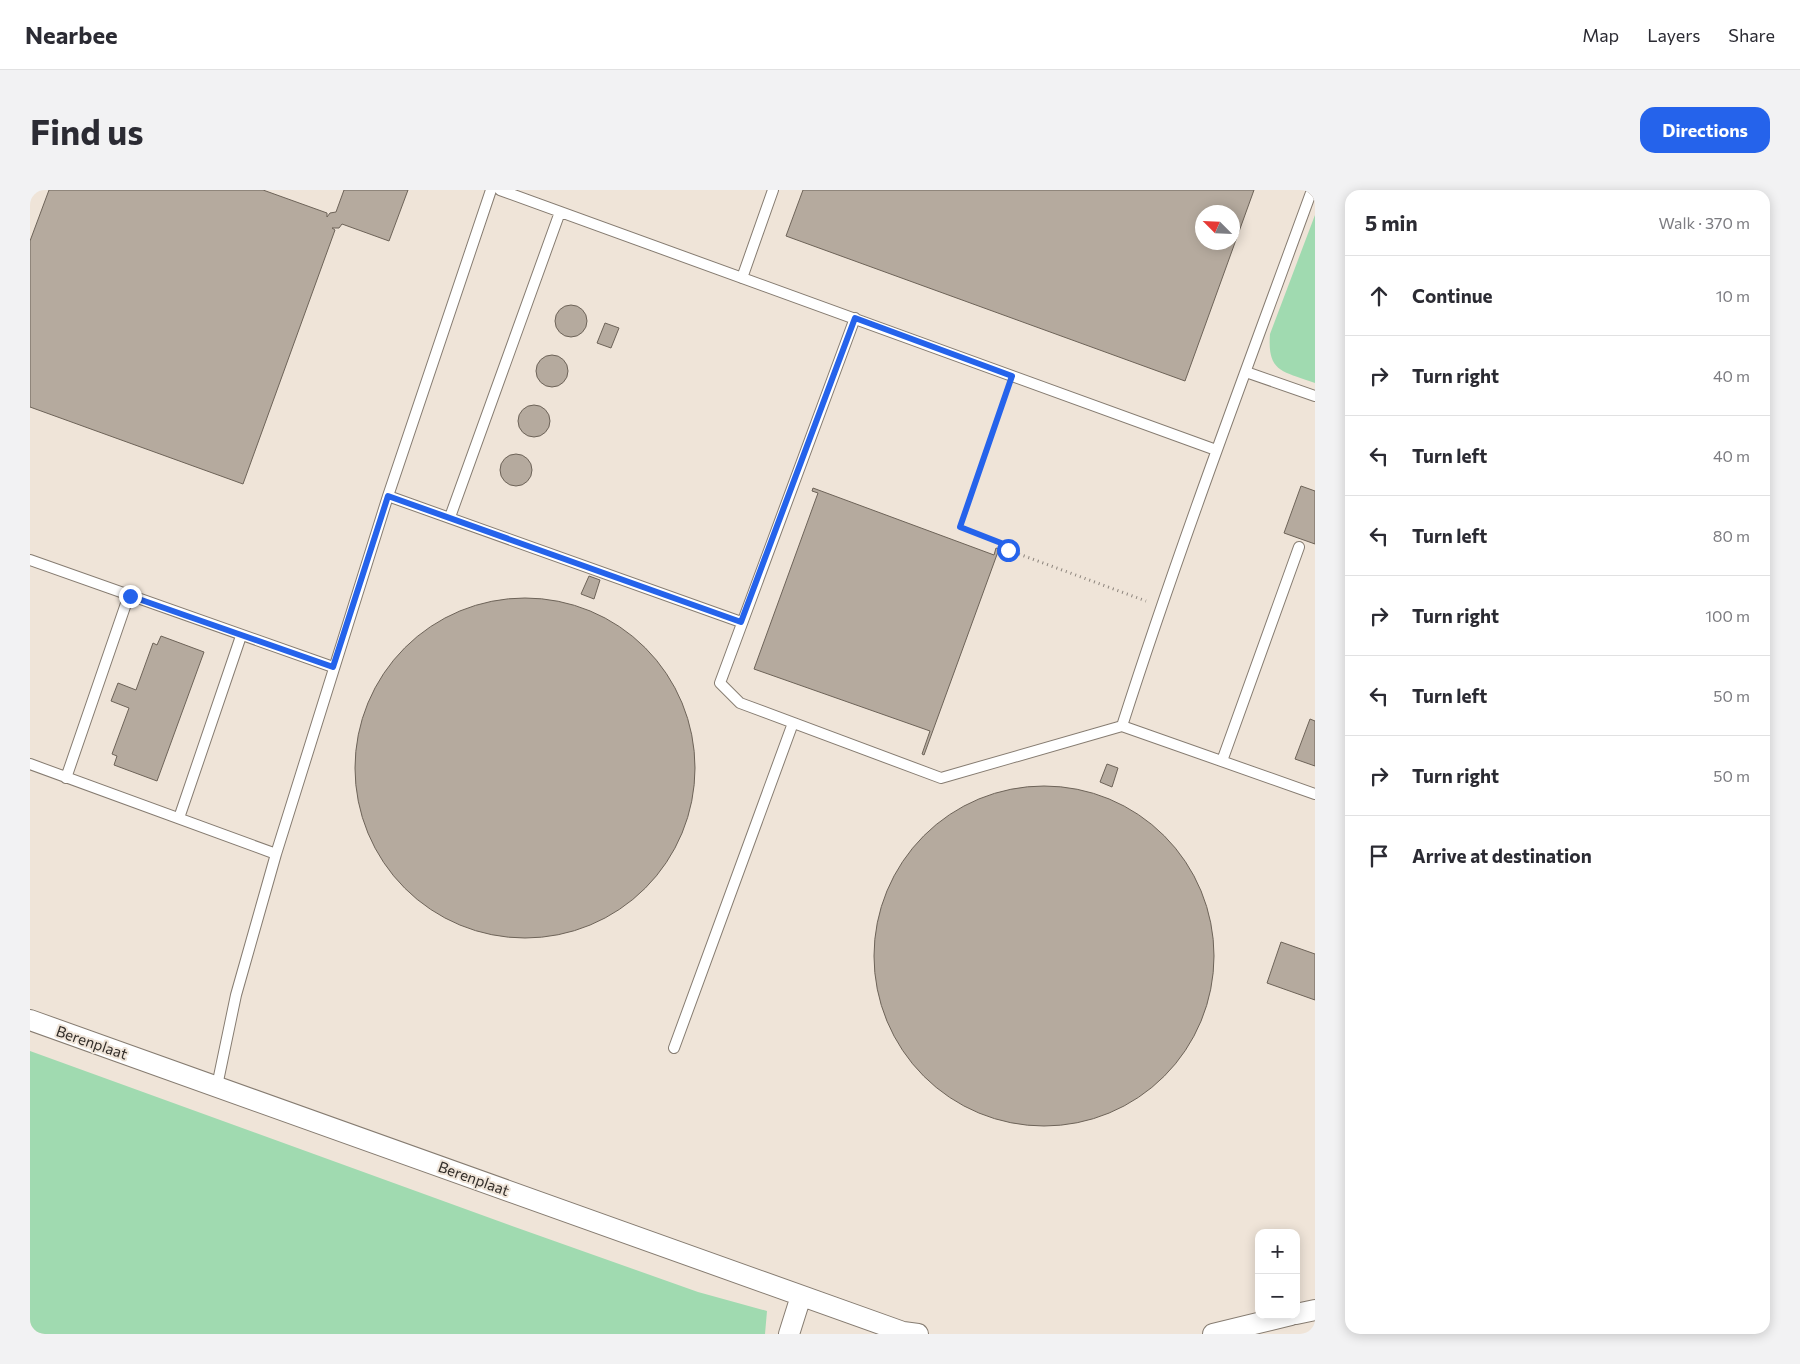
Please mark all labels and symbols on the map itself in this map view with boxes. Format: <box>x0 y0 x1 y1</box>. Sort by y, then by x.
north arrow <box>1195 205 1240 250</box>
route start <box>997 539 1020 562</box>
route end <box>119 585 142 608</box>
street label: Berenplaat <box>54 1021 130 1063</box>
street label: Berenplaat <box>436 1157 512 1199</box>

